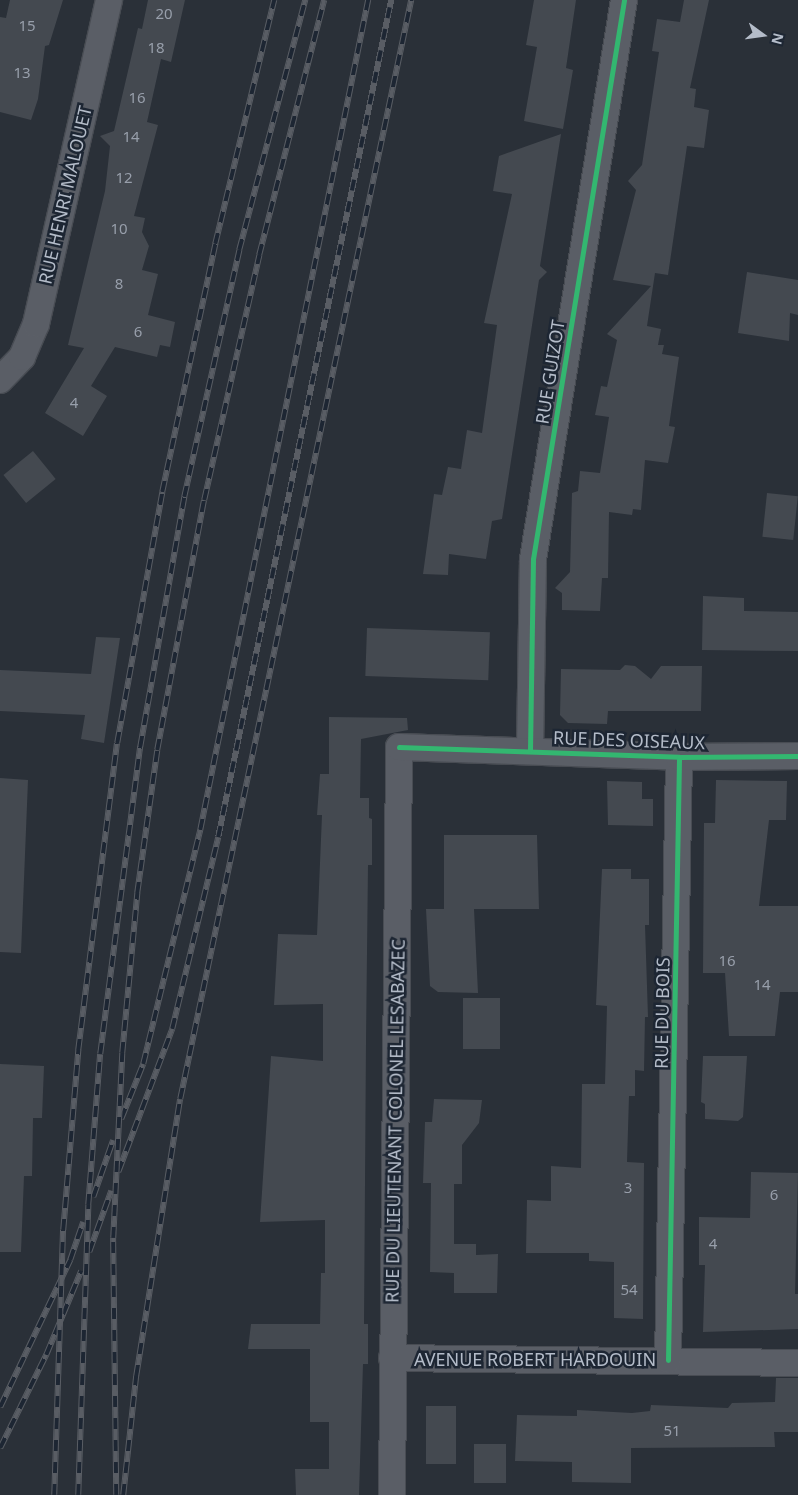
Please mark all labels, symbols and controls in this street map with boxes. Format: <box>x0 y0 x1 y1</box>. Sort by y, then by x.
house number: 20 <box>155 5 173 23</box>
north arrow <box>738 10 788 60</box>
house number: 15 <box>18 17 36 35</box>
text: N <box>767 31 789 47</box>
house number: 18 <box>147 39 165 57</box>
house number: 13 <box>13 64 31 82</box>
house number: 16 <box>128 89 146 107</box>
street label: RUE HENRI MALOUET <box>34 104 96 286</box>
house number: 14 <box>122 128 140 146</box>
house number: 12 <box>115 169 133 187</box>
house number: 10 <box>110 220 128 238</box>
house number: 8 <box>115 275 123 293</box>
street label: RUE GUIZOT <box>531 318 569 426</box>
house number: 6 <box>134 323 142 341</box>
house number: 4 <box>70 394 78 412</box>
street label: RUE DES OISEAUX <box>553 727 705 753</box>
street label: RUE DU LIEUTENANT COLONEL LESABAZEC <box>381 939 409 1303</box>
house number: 16 <box>718 952 736 970</box>
street label: RUE DU BOIS <box>650 957 674 1069</box>
house number: 14 <box>753 976 771 994</box>
house number: 3 <box>624 1179 632 1197</box>
house number: 6 <box>770 1186 778 1204</box>
house number: 4 <box>709 1235 717 1253</box>
house number: 54 <box>620 1281 638 1299</box>
street label: AVENUE ROBERT HARDOUIN <box>414 1348 656 1370</box>
house number: 51 <box>663 1422 681 1440</box>

